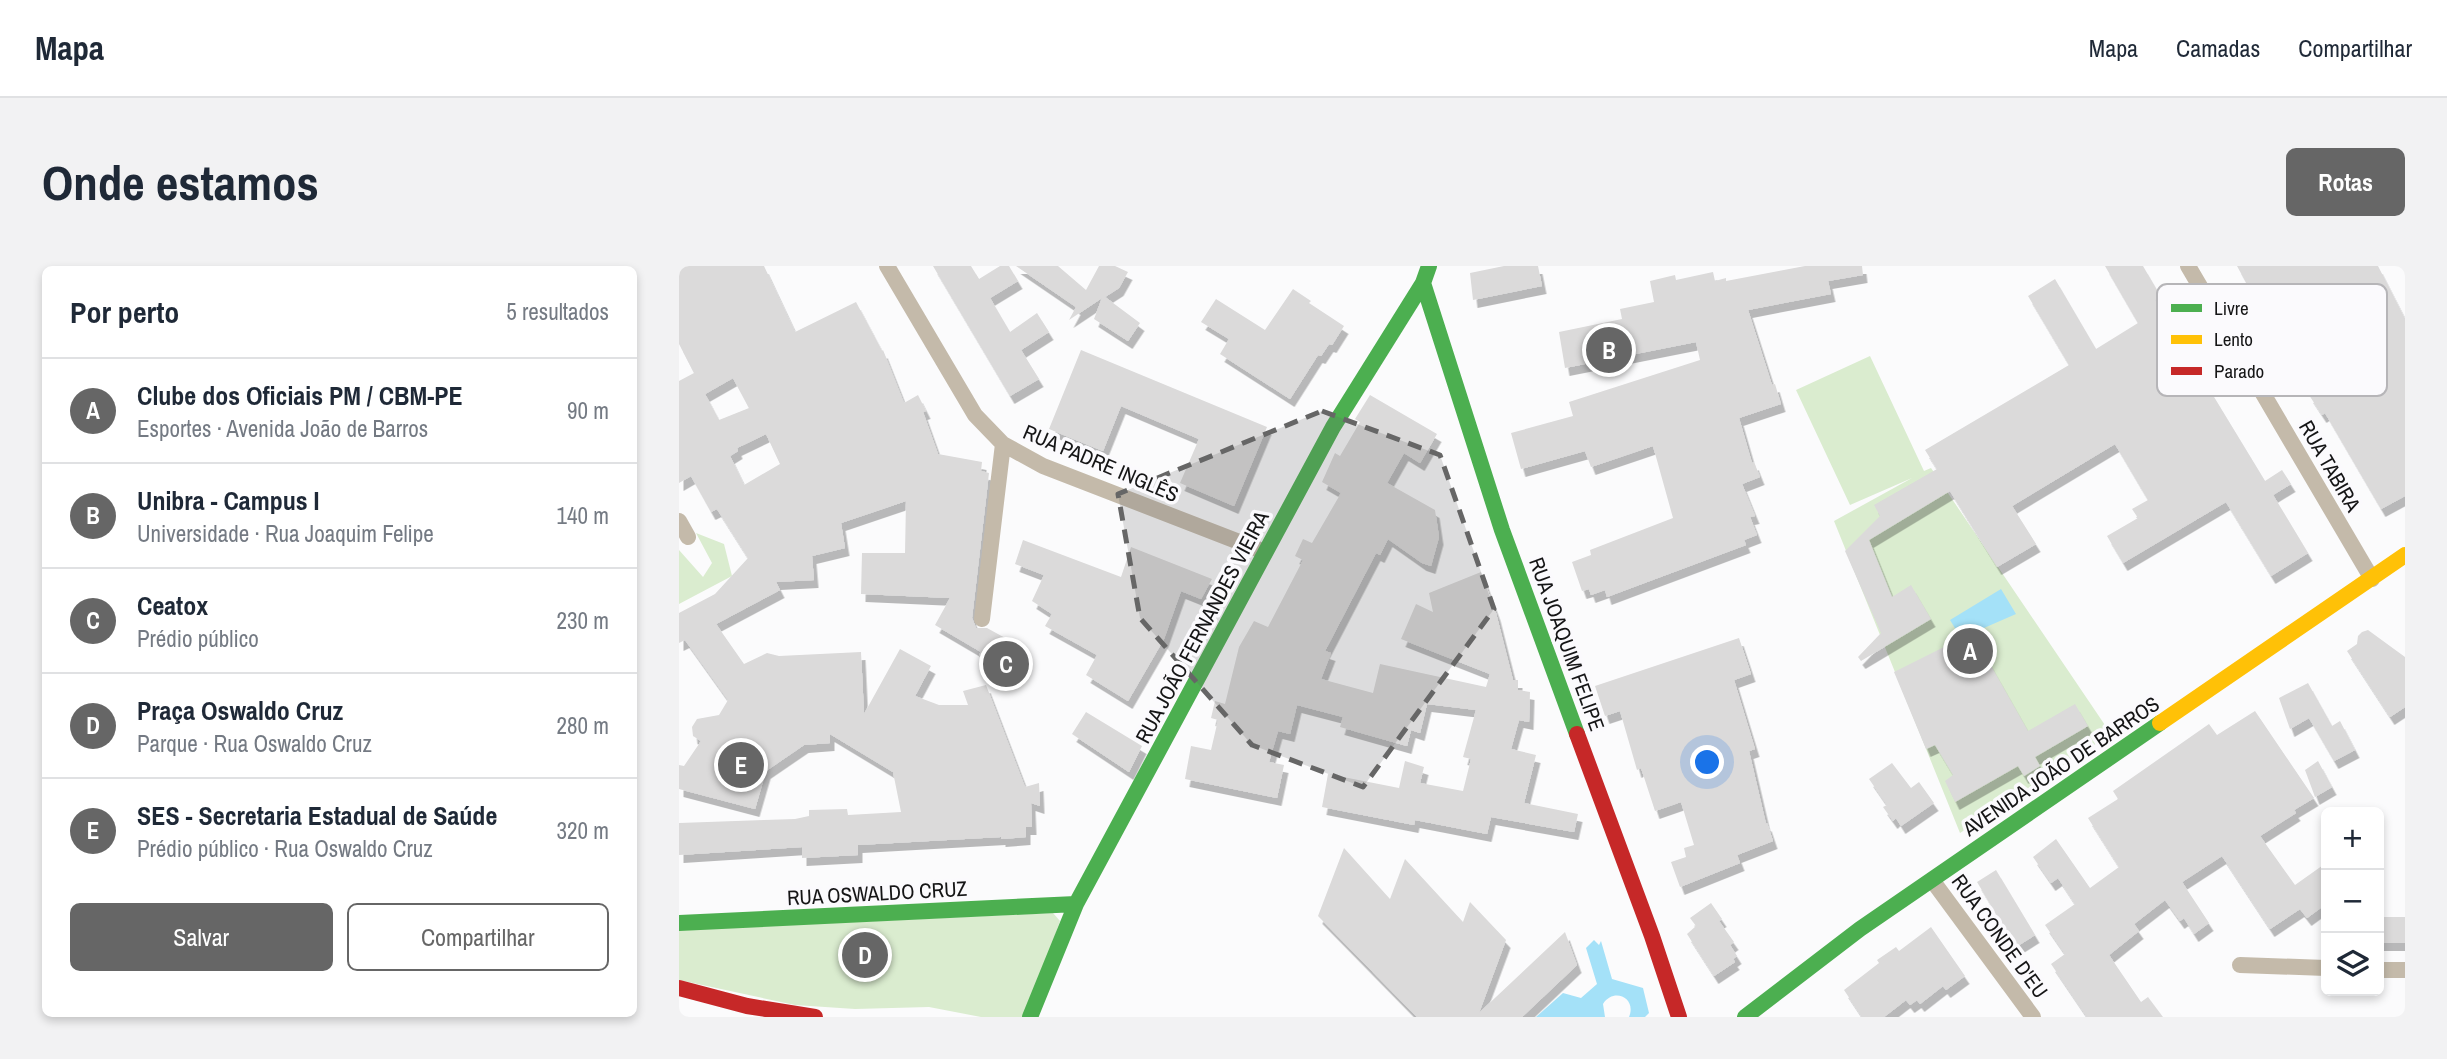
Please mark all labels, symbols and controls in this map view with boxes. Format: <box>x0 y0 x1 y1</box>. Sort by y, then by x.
text: Mapa <box>35 26 104 70</box>
text: Mapa <box>2089 32 2138 64</box>
text: Camadas <box>2176 32 2260 64</box>
text: Compartilhar <box>2298 32 2412 64</box>
button: Rotas <box>2286 148 2405 216</box>
text: Onde estamos <box>42 149 319 215</box>
legend <box>2157 284 2387 396</box>
text: Por perto <box>70 292 179 332</box>
text: Livre <box>2214 295 2249 321</box>
text: 5 resultados <box>506 296 609 327</box>
pin: B <box>1586 324 1632 376</box>
text: Lento <box>2214 326 2253 352</box>
text: Parado <box>2214 358 2264 384</box>
text: Clube dos Oficiais PM / CBM-PE <box>137 378 463 413</box>
text: A <box>86 395 100 426</box>
text: 90 m <box>567 395 609 426</box>
text: Esportes · Avenida João de Barros <box>137 413 428 444</box>
street label: RUA TABIRA <box>2292 415 2368 517</box>
street label: RUA PADRE INGLÊS <box>1019 417 1183 509</box>
text: Unibra - Campus I <box>137 483 319 518</box>
text: B <box>86 500 100 531</box>
text: 140 m <box>557 500 609 531</box>
street label: RUA JOÃO FERNANDES VIEIRA <box>1128 505 1276 748</box>
text: Universidade · Rua Joaquim Felipe <box>137 518 434 549</box>
street label: RUA JOAQUIM FELIPE <box>1522 553 1612 735</box>
text: Ceatox <box>137 588 208 623</box>
text: C <box>86 605 100 636</box>
text: 230 m <box>557 605 609 636</box>
text: Prédio público <box>137 623 259 654</box>
pin: A <box>1947 625 1993 677</box>
pin: C <box>983 638 1029 690</box>
street label: AVENIDA JOÃO DE BARROS <box>1956 689 2165 843</box>
text: Praça Oswaldo Cruz <box>137 693 343 728</box>
text: D <box>86 710 100 741</box>
text: 280 m <box>557 710 609 741</box>
text: Parque · Rua Oswaldo Cruz <box>137 728 372 759</box>
pin: E <box>718 739 764 791</box>
your location <box>1690 745 1724 779</box>
text: SES - Secretaria Estadual de Saúde <box>137 798 497 833</box>
map controls <box>2321 807 2384 996</box>
button: + <box>2321 807 2384 870</box>
text: E <box>87 815 99 846</box>
text: 320 m <box>557 815 609 846</box>
text: Prédio público · Rua Oswaldo Cruz <box>137 833 433 864</box>
street label: RUA CONDE D'EU <box>1945 868 2055 1004</box>
button: − <box>2321 870 2384 933</box>
street label: RUA OSWALDO CRUZ <box>786 874 968 912</box>
button: Salvar <box>70 903 333 971</box>
button: Compartilhar <box>347 903 609 971</box>
pin: D <box>842 929 888 981</box>
button: layers <box>2321 933 2384 996</box>

